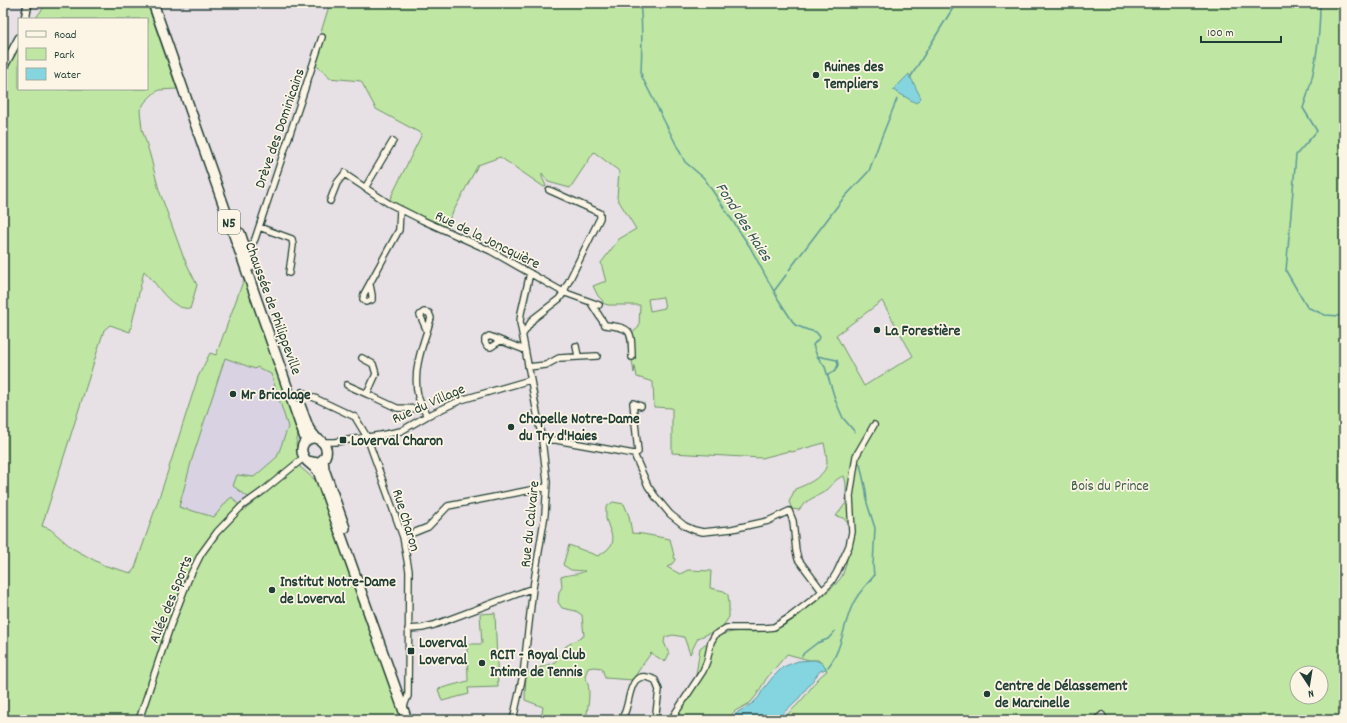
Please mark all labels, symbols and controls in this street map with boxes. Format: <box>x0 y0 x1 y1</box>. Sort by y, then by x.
legend <box>18 18 148 90</box>
scale bar <box>1201 18 1281 44</box>
text: 100 m <box>1207 25 1234 42</box>
text: Road <box>54 27 76 44</box>
text: Park <box>54 47 75 64</box>
place label: Ruines des Templiers <box>824 57 884 96</box>
street label: Drève des Dominicains <box>250 66 312 192</box>
text: Water <box>54 67 81 84</box>
marker: Ruines des Templiers <box>811 70 821 80</box>
water label: Fond des Haies <box>709 178 778 267</box>
street label: Rue de la Joncquière <box>431 206 544 276</box>
road number: N5 <box>218 210 240 234</box>
street label: Chaussée de Philippeville <box>238 239 307 379</box>
place label: La Forestière <box>885 321 961 343</box>
marker: La Forestière <box>872 325 882 335</box>
street label: Rue du Village <box>389 379 469 431</box>
place label: Mr Bricolage <box>241 385 311 407</box>
marker: Mr Bricolage <box>228 389 238 399</box>
place label: Chapelle Notre-Dame du Try d'Haies <box>519 409 640 448</box>
marker: Chapelle Notre-Dame du Try d'Haies <box>506 422 516 432</box>
place label: Loverval Charon <box>351 431 443 453</box>
marker: Loverval Charon <box>338 435 348 445</box>
park label: Bois du Prince <box>1071 476 1149 498</box>
street label: Rue du Calvaire <box>516 479 547 569</box>
street label: Rue Charon <box>385 487 425 555</box>
street label: Allée des Sports <box>144 553 199 647</box>
place label: Institut Notre-Dame de Loverval <box>280 572 396 611</box>
marker: Institut Notre-Dame de Loverval <box>267 585 277 595</box>
place label: Loverval Loverval <box>419 633 468 672</box>
place label: RCIT - Royal Club Intime de Tennis <box>490 645 586 684</box>
marker: Loverval Loverval <box>406 646 416 656</box>
marker: RCIT - Royal Club Intime de Tennis <box>477 658 487 668</box>
north arrow <box>1289 665 1329 705</box>
place label: Centre de Délassement de Marcinelle <box>995 676 1128 715</box>
text: N <box>1306 684 1315 701</box>
marker: Centre de Délassement de Marcinelle <box>982 689 992 699</box>

